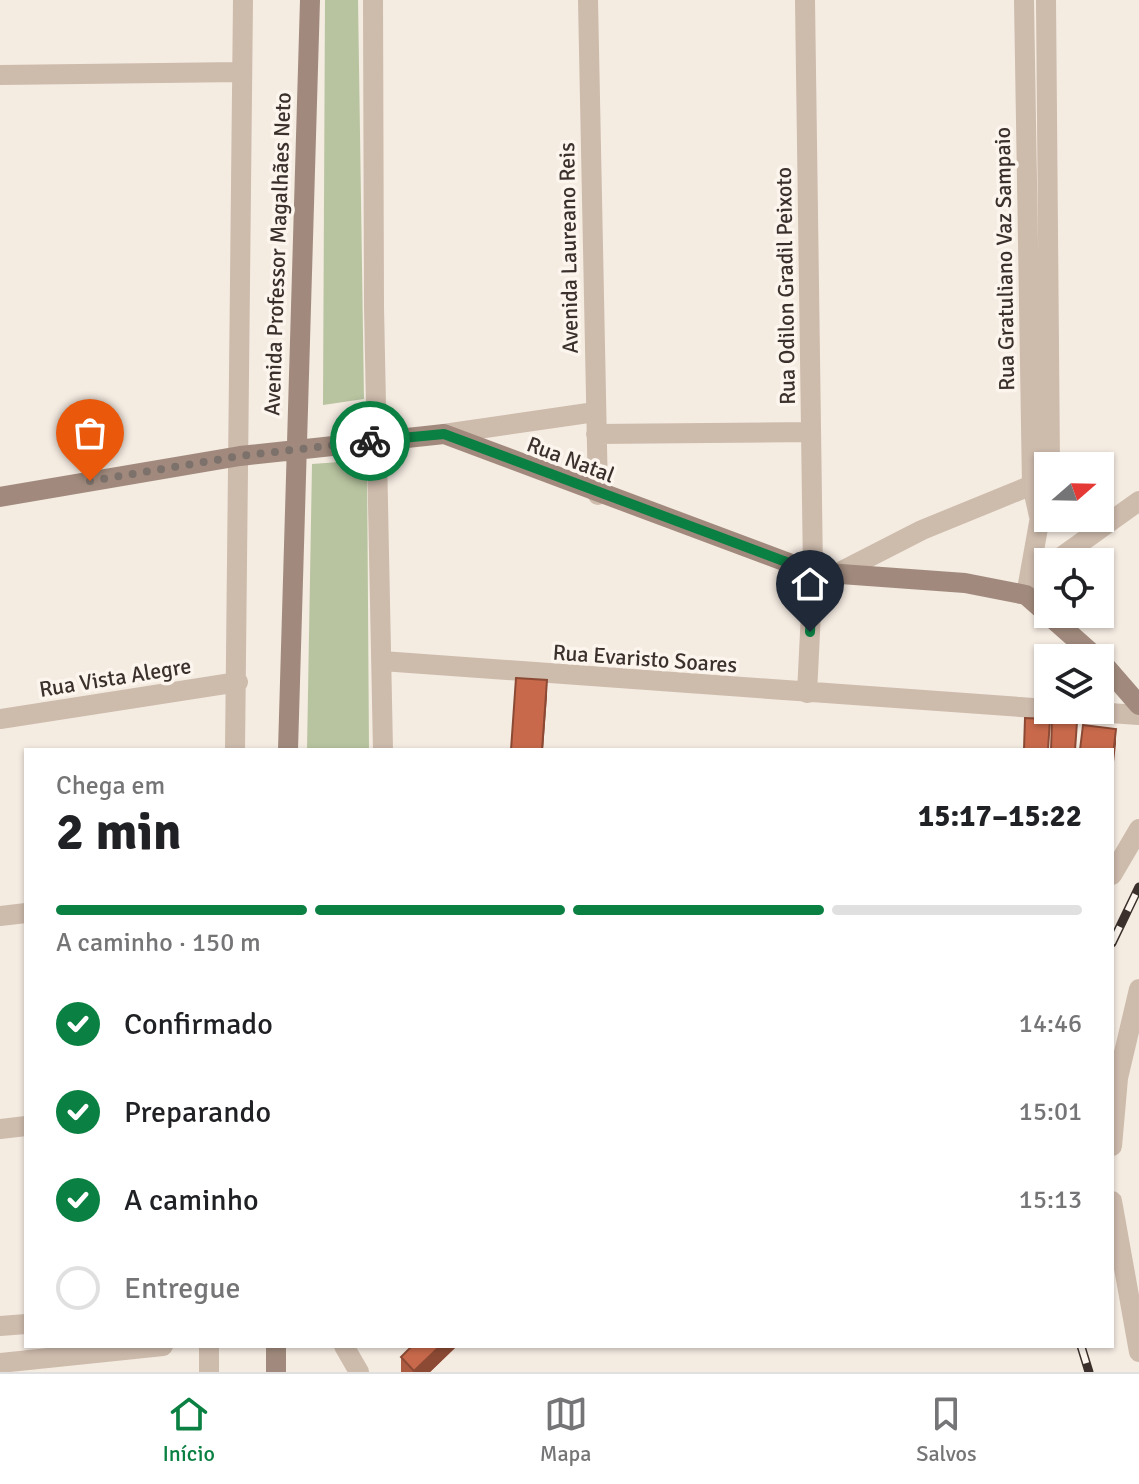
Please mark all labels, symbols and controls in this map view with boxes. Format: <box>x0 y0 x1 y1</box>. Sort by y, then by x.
street label: Avenida Professor Magalhães Neto <box>258 92 297 416</box>
street label: Rua Gratuliano Vaz Sampaio <box>989 127 1020 391</box>
street label: Avenida Laureano Reis <box>553 142 584 354</box>
street label: Rua Odilon Gradil Peixoto <box>770 167 801 405</box>
pin <box>56 399 124 481</box>
courier <box>330 401 410 481</box>
icon: bag <box>68 411 112 455</box>
icon: bike <box>348 419 392 463</box>
street label: Rua Natal <box>523 430 619 489</box>
north arrow <box>1034 452 1114 532</box>
map controls <box>1034 452 1114 724</box>
button: locate <box>1034 548 1114 628</box>
pin <box>776 550 844 632</box>
icon: home <box>788 562 832 606</box>
street label: Rua Evaristo Soares <box>552 639 738 678</box>
button: layers <box>1034 644 1114 724</box>
street label: Rua Vista Alegre <box>37 652 193 703</box>
text: Chega em <box>56 770 165 802</box>
text: 15:17–15:22 <box>918 798 1082 835</box>
text: 2 min <box>56 800 182 864</box>
text: A caminho · 150 m <box>56 927 261 959</box>
icon: check <box>56 1002 100 1046</box>
text: Confirmado <box>124 1006 273 1043</box>
text: 14:46 <box>1019 1008 1082 1040</box>
icon: check <box>56 1090 100 1134</box>
text: Preparando <box>124 1094 271 1131</box>
text: 15:01 <box>1019 1096 1082 1128</box>
icon: check <box>56 1178 100 1222</box>
text: A caminho <box>124 1182 259 1219</box>
text: 15:13 <box>1019 1184 1082 1216</box>
text: Entregue <box>124 1270 241 1307</box>
tab: Início <box>162 1392 215 1467</box>
tab: Mapa <box>540 1392 591 1467</box>
tab: Salvos <box>916 1392 977 1467</box>

